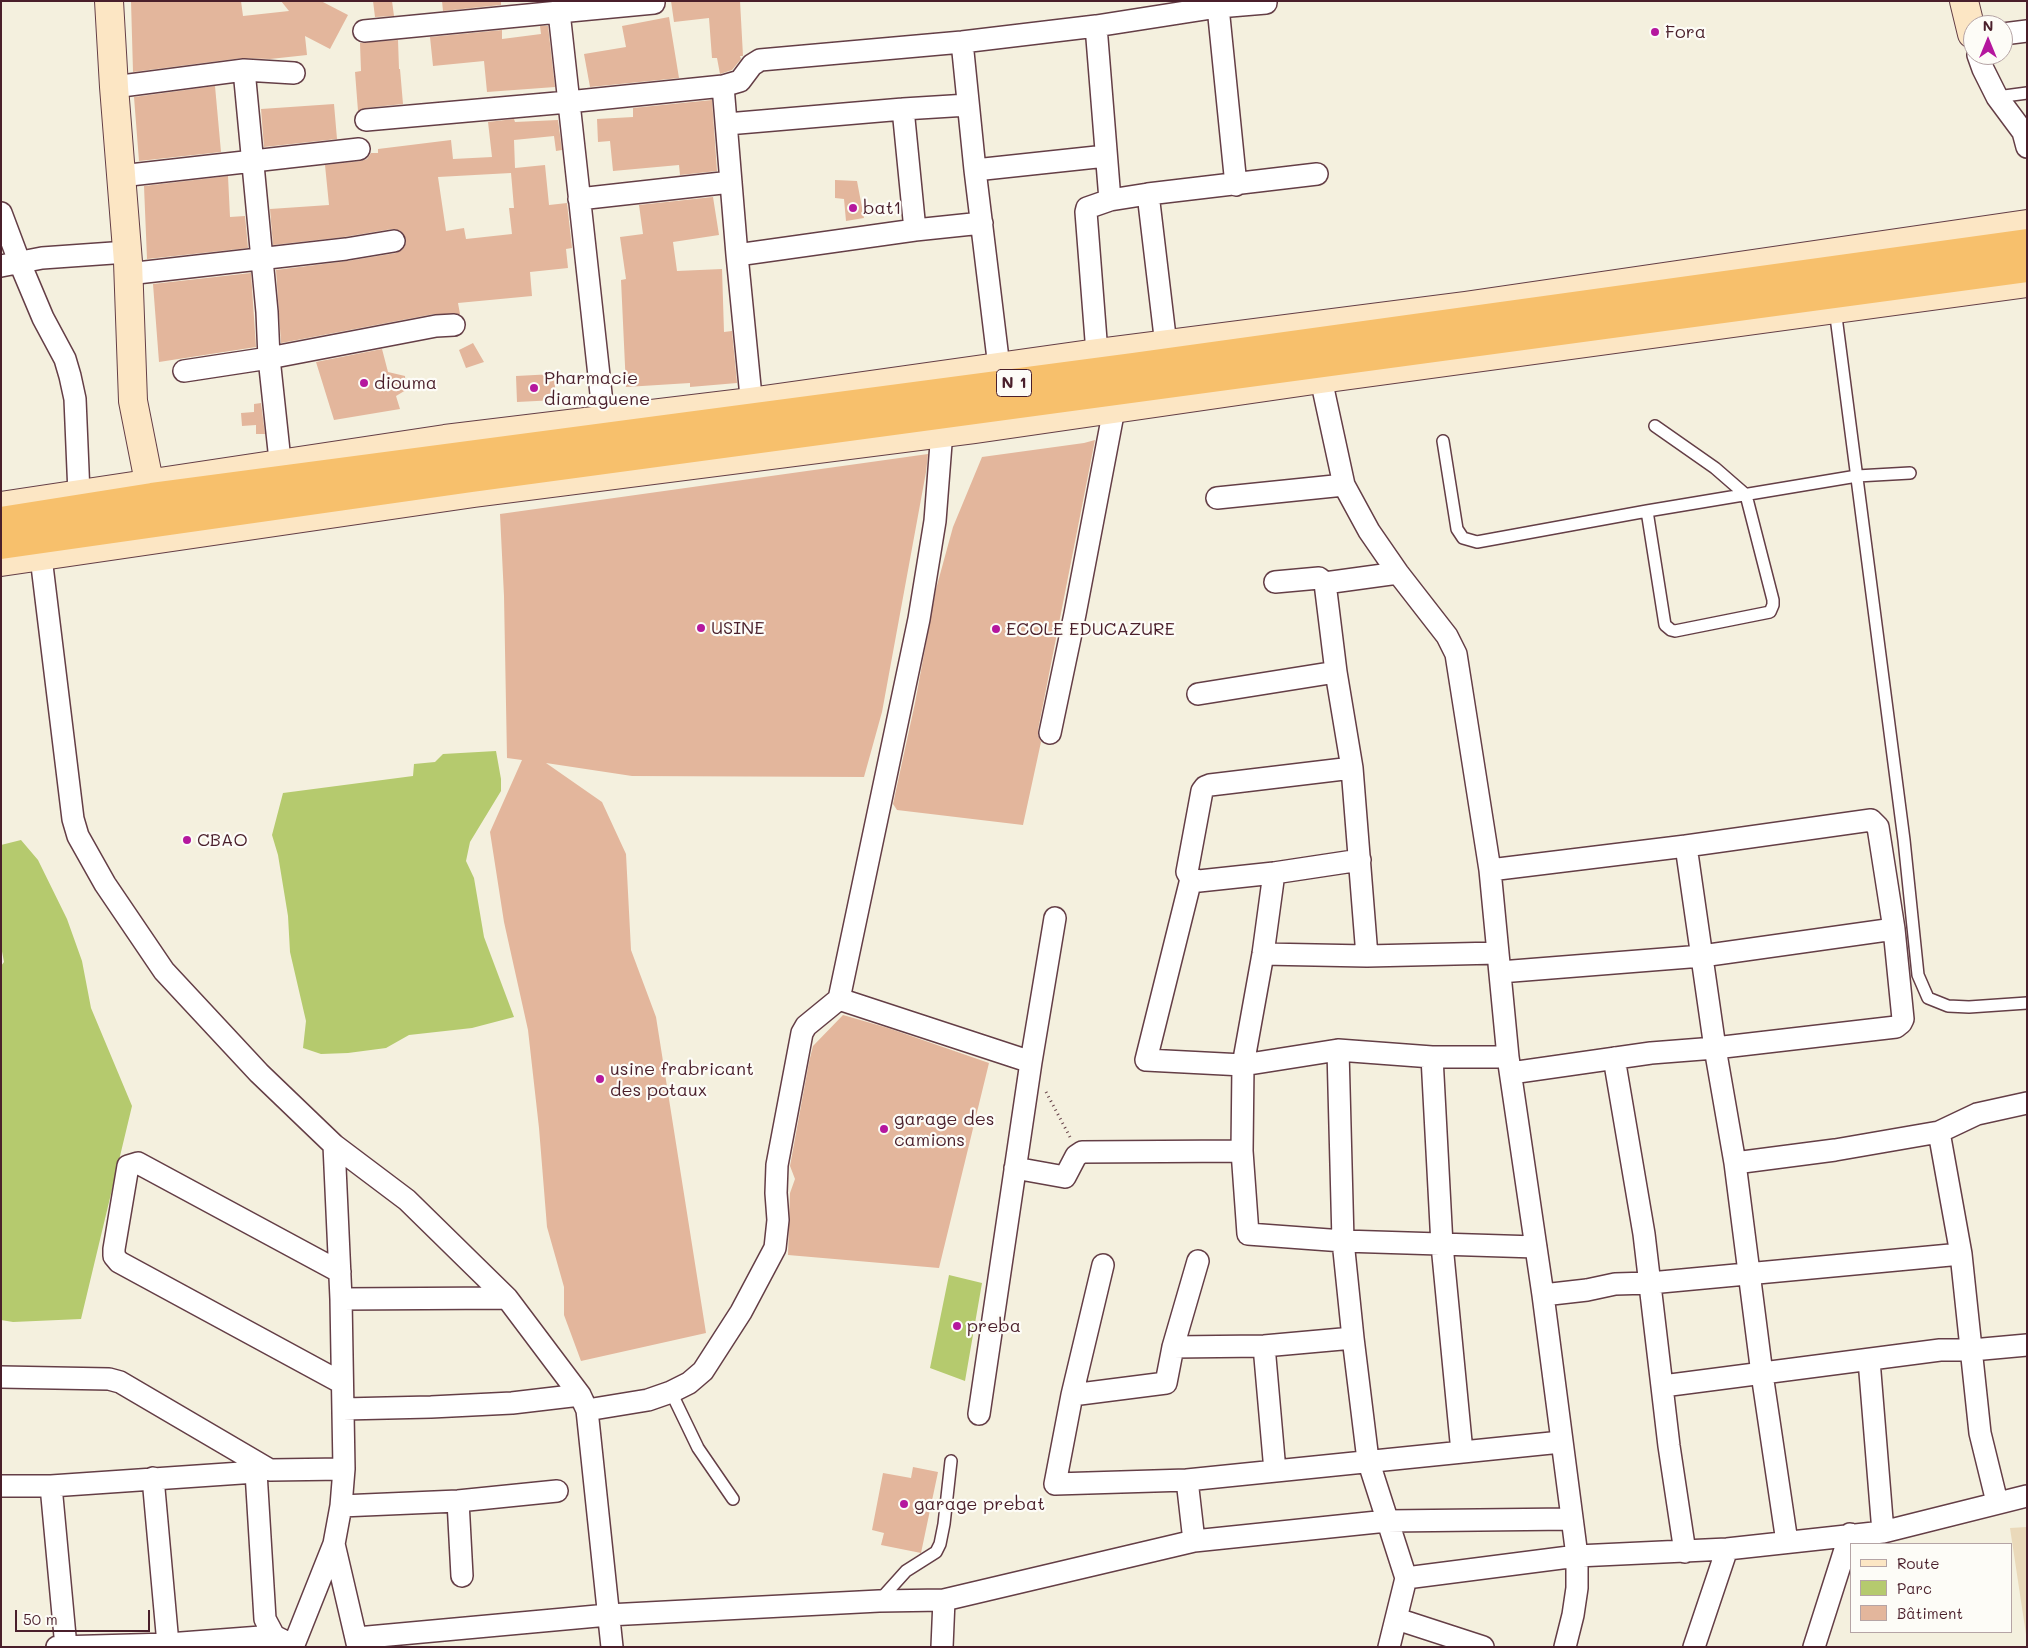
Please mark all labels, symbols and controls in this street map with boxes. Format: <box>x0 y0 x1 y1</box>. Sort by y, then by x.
north arrow <box>1963 15 2013 65</box>
text: N <box>1983 16 1993 35</box>
place label: Fora <box>1665 21 1706 43</box>
marker: Fora <box>1649 26 1661 38</box>
place label: bat1 <box>863 197 902 219</box>
marker: bat1 <box>847 202 859 214</box>
place label: Pharmacie diamaguene <box>544 367 650 409</box>
road number: N 1 <box>996 369 1032 396</box>
place label: diouma <box>374 372 437 394</box>
marker: diouma <box>358 377 370 389</box>
marker: Pharmacie diamaguene <box>528 382 540 394</box>
place label: USINE <box>711 617 765 639</box>
place label: ECOLE EDUCAZURE <box>1006 618 1175 640</box>
marker: USINE <box>695 622 707 634</box>
marker: ECOLE EDUCAZURE <box>990 623 1002 635</box>
place label: CBAO <box>197 829 248 851</box>
marker: CBAO <box>181 834 193 846</box>
place label: usine frabricant des potaux <box>610 1058 754 1100</box>
marker: usine frabricant des potaux <box>594 1073 606 1085</box>
place label: garage des camions <box>894 1108 995 1150</box>
marker: garage des camions <box>878 1123 890 1135</box>
place label: preba <box>967 1315 1021 1337</box>
marker: preba <box>951 1320 963 1332</box>
place label: garage prebat <box>914 1493 1045 1515</box>
marker: garage prebat <box>898 1498 910 1510</box>
legend <box>1850 1543 2013 1633</box>
text: Route <box>1897 1553 1940 1573</box>
text: Parc <box>1897 1578 1932 1598</box>
scale bar <box>18 1600 152 1632</box>
text: Bâtiment <box>1897 1603 1963 1623</box>
text: 50 m <box>23 1609 58 1629</box>

